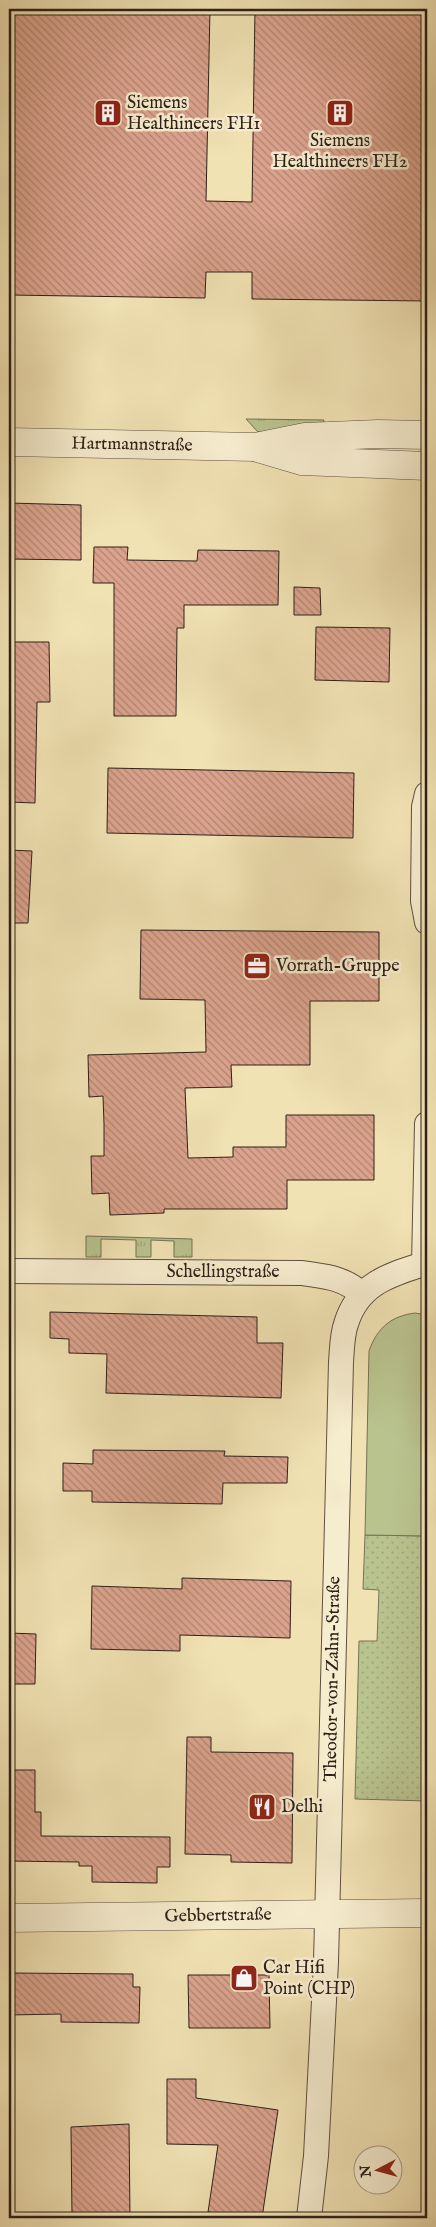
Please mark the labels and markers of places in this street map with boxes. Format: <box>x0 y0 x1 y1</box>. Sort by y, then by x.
place label: Siemens Healthineers FH1 <box>127 92 260 136</box>
building icon: Siemens Healthineers FH1 <box>93 98 123 128</box>
building icon: Siemens Healthineers FH2 <box>325 98 355 128</box>
place label: Siemens Healthineers FH2 <box>272 130 408 174</box>
office icon: Vorrath-Gruppe <box>242 951 272 981</box>
place label: Vorrath-Gruppe <box>275 955 400 978</box>
restaurant icon: Delhi <box>247 1792 277 1822</box>
place label: Delhi <box>281 1796 323 1819</box>
place label: Car Hifi Point (CHP) <box>263 1957 355 2001</box>
shop icon: Car Hifi Point (CHP) <box>229 1963 259 1993</box>

